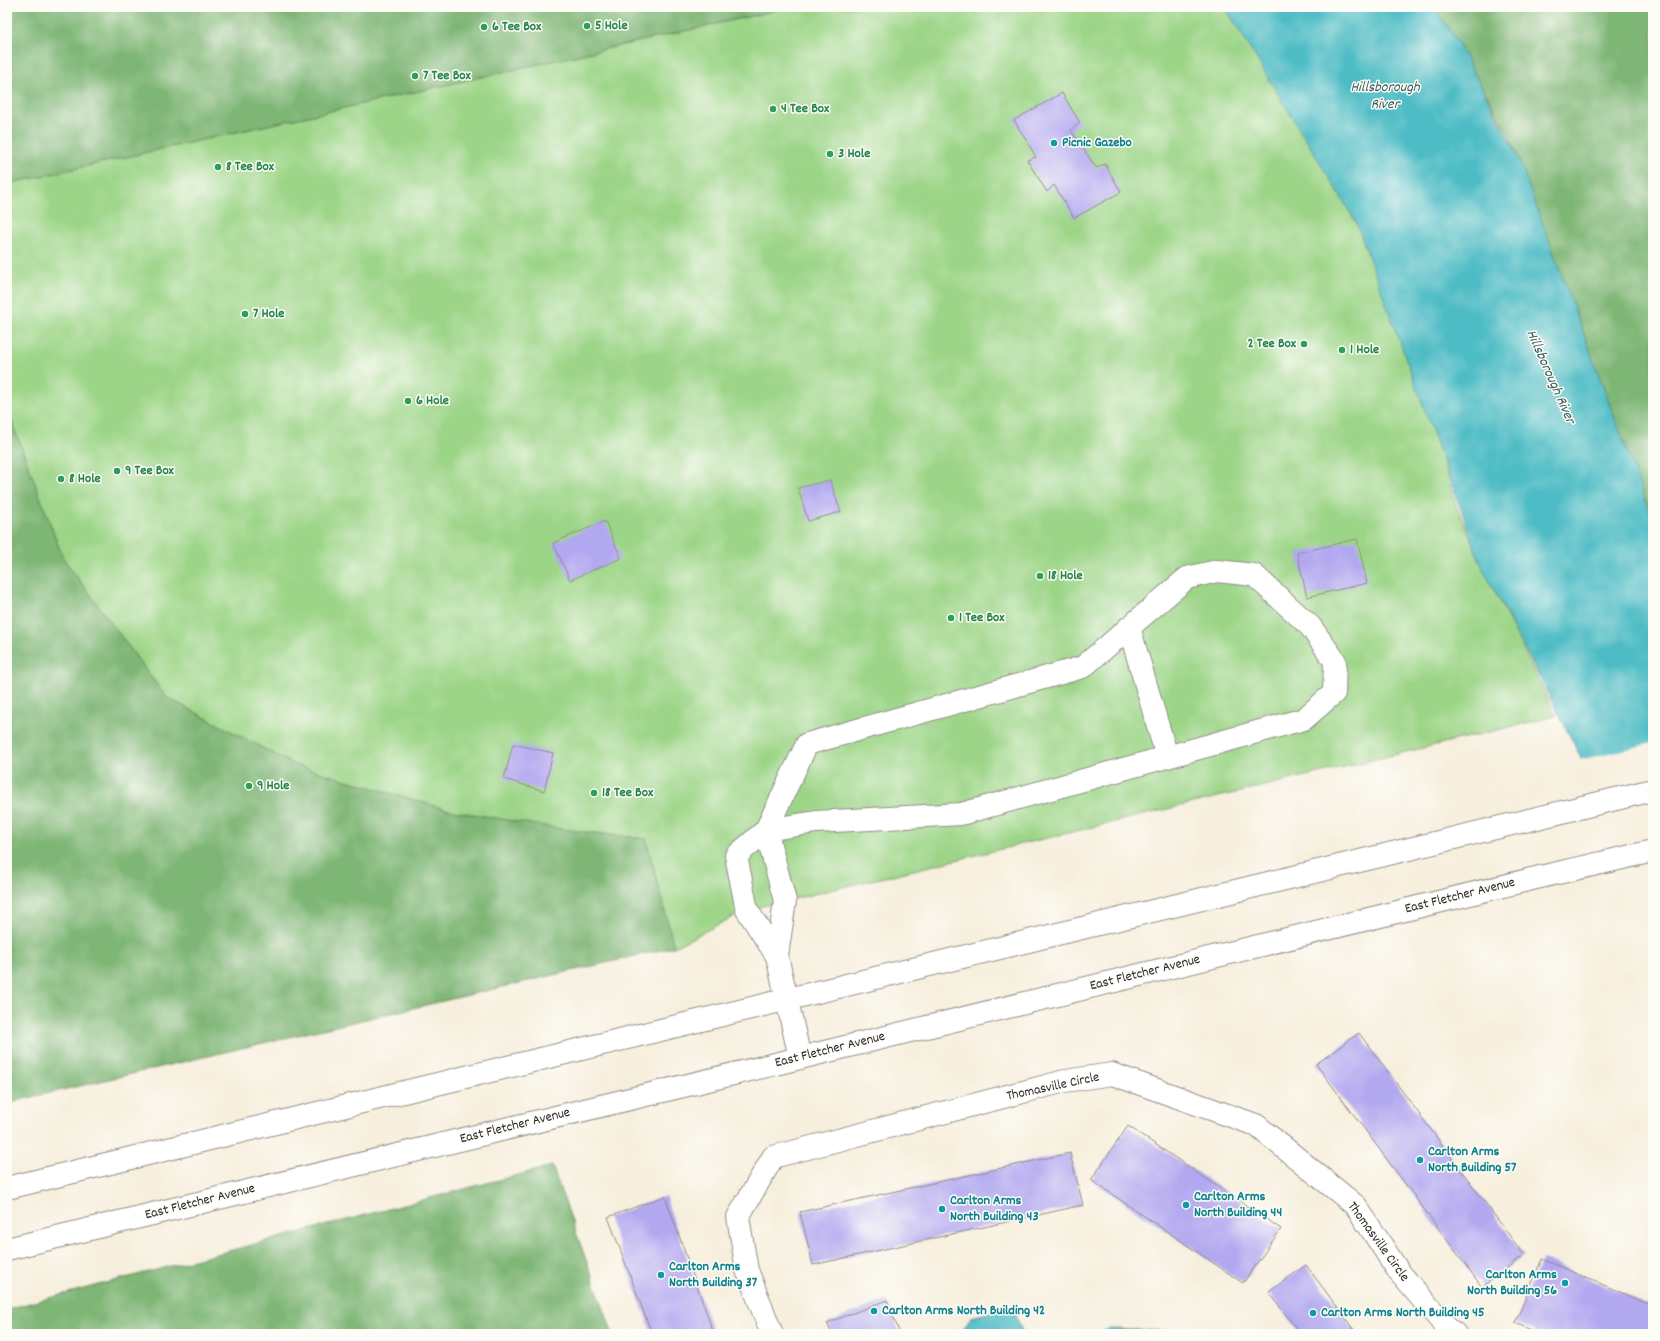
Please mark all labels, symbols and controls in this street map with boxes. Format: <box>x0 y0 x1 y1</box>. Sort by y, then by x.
place label: 5 Hole <box>595 16 628 36</box>
place label: 6 Tee Box <box>492 17 542 37</box>
marker: 5 Hole <box>582 21 592 31</box>
marker: 6 Tee Box <box>479 22 489 32</box>
place label: 7 Tee Box <box>423 66 472 86</box>
marker: 7 Tee Box <box>410 71 420 81</box>
water label: Hillsborough River <box>1350 77 1421 116</box>
place label: 4 Tee Box <box>781 99 830 119</box>
marker: 4 Tee Box <box>768 104 778 114</box>
place label: Picnic Gazebo <box>1062 133 1132 153</box>
marker: Picnic Gazebo <box>1049 138 1059 148</box>
place label: 3 Hole <box>838 144 870 164</box>
marker: 3 Hole <box>825 149 835 159</box>
place label: 8 Tee Box <box>226 157 275 177</box>
marker: 8 Tee Box <box>213 162 223 172</box>
place label: 7 Hole <box>253 304 284 324</box>
marker: 7 Hole <box>240 309 250 319</box>
water label: Hillsborough River <box>1519 326 1581 429</box>
place label: 2 Tee Box <box>1247 334 1297 354</box>
marker: 2 Tee Box <box>1299 339 1309 349</box>
place label: 1 Hole <box>1350 340 1379 360</box>
marker: 1 Hole <box>1337 345 1347 355</box>
place label: 6 Hole <box>416 391 449 411</box>
marker: 6 Hole <box>403 396 413 406</box>
place label: 9 Tee Box <box>125 461 175 481</box>
marker: 9 Tee Box <box>112 466 122 476</box>
place label: 8 Hole <box>69 469 101 489</box>
marker: 8 Hole <box>56 474 66 484</box>
place label: 18 Hole <box>1048 566 1083 586</box>
marker: 18 Hole <box>1035 571 1045 581</box>
place label: 1 Tee Box <box>959 608 1005 628</box>
marker: 1 Tee Box <box>946 613 956 623</box>
place label: 9 Hole <box>257 776 290 796</box>
marker: 9 Hole <box>244 781 254 791</box>
place label: 18 Tee Box <box>602 783 654 803</box>
marker: 18 Tee Box <box>589 788 599 798</box>
street label: East Fletcher Avenue <box>1403 873 1517 919</box>
street label: East Fletcher Avenue <box>1088 950 1202 996</box>
street label: East Fletcher Avenue <box>773 1027 887 1073</box>
street label: Thomasville Circle <box>1005 1067 1101 1107</box>
street label: East Fletcher Avenue <box>458 1103 572 1149</box>
place label: Carlton Arms North Building 57 <box>1428 1142 1517 1178</box>
marker: Carlton Arms North Building 57 <box>1415 1155 1425 1165</box>
street label: East Fletcher Avenue <box>143 1179 257 1225</box>
place label: Carlton Arms North Building 44 <box>1194 1187 1282 1223</box>
place label: Carlton Arms North Building 43 <box>950 1191 1039 1227</box>
street label: Thomasville Circle <box>1342 1198 1414 1286</box>
marker: Carlton Arms North Building 44 <box>1181 1200 1191 1210</box>
marker: Carlton Arms North Building 43 <box>937 1204 947 1214</box>
place label: Carlton Arms North Building 37 <box>669 1257 758 1293</box>
place label: Carlton Arms North Building 56 <box>1467 1265 1557 1301</box>
marker: Carlton Arms North Building 37 <box>656 1270 666 1280</box>
marker: Carlton Arms North Building 56 <box>1560 1278 1570 1288</box>
place label: Carlton Arms North Building 42 <box>882 1301 1045 1321</box>
place label: Carlton Arms North Building 45 <box>1321 1303 1485 1323</box>
marker: Carlton Arms North Building 42 <box>869 1306 879 1316</box>
marker: Carlton Arms North Building 45 <box>1308 1308 1318 1318</box>

